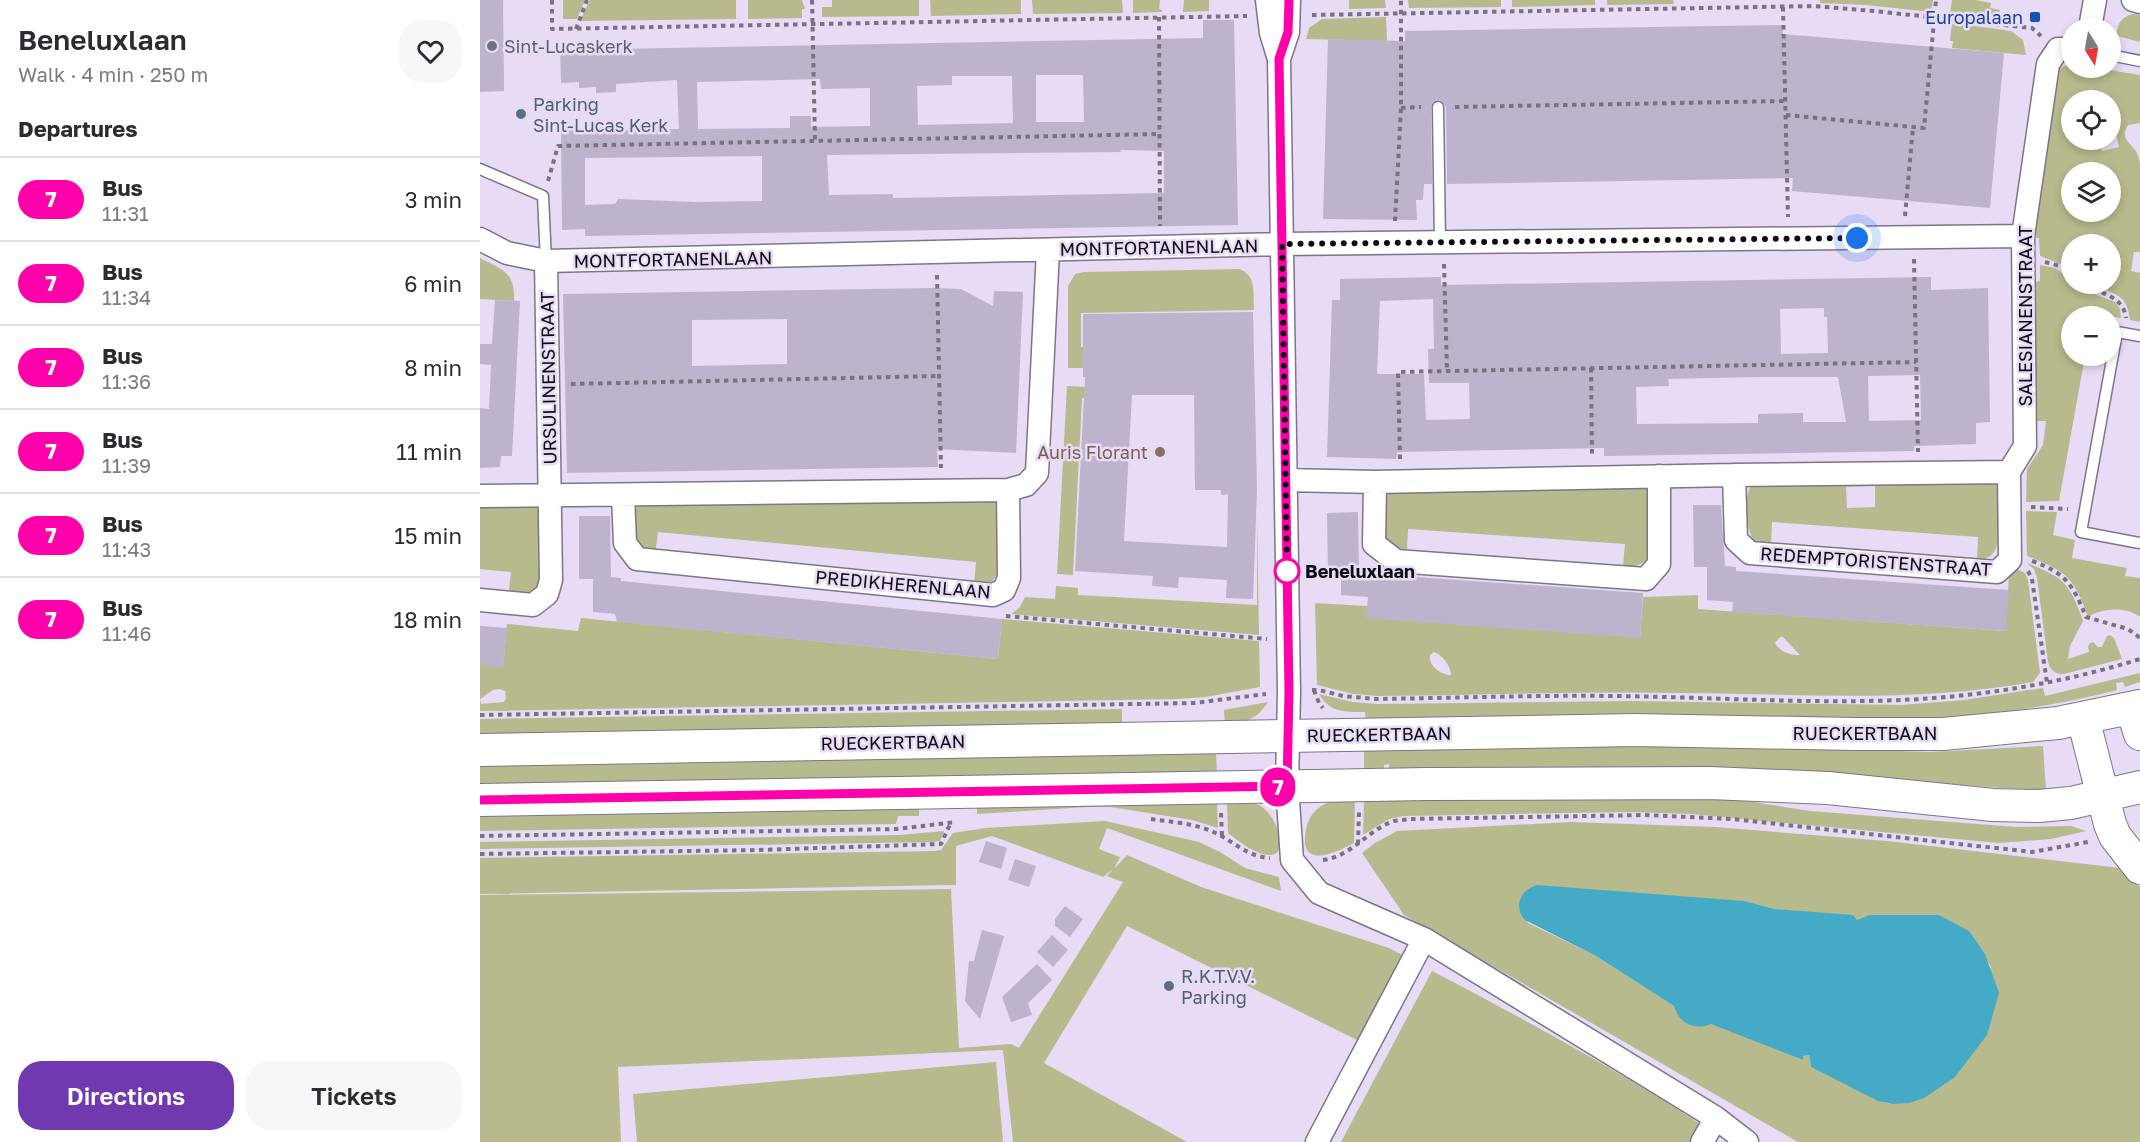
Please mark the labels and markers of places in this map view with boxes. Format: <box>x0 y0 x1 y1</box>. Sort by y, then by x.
place label: Europalaan <box>1925 6 2023 28</box>
marker: Europalaan <box>2028 10 2042 24</box>
place label: Sint-Lucaskerk <box>504 35 633 57</box>
marker: Sint-Lucaskerk <box>485 39 499 53</box>
place label: Parking Sint-Lucas Kerk <box>533 93 668 136</box>
marker: Parking Sint-Lucas Kerk <box>514 107 528 121</box>
place label: Auris Florant <box>1037 441 1148 463</box>
marker: Auris Florant <box>1153 445 1167 459</box>
marker: Beneluxlaan <box>1274 558 1300 584</box>
place label: Beneluxlaan <box>1305 560 1415 582</box>
place label: R.K.T.V.V. Parking <box>1181 965 1255 1008</box>
marker: R.K.T.V.V. Parking <box>1162 979 1176 993</box>

